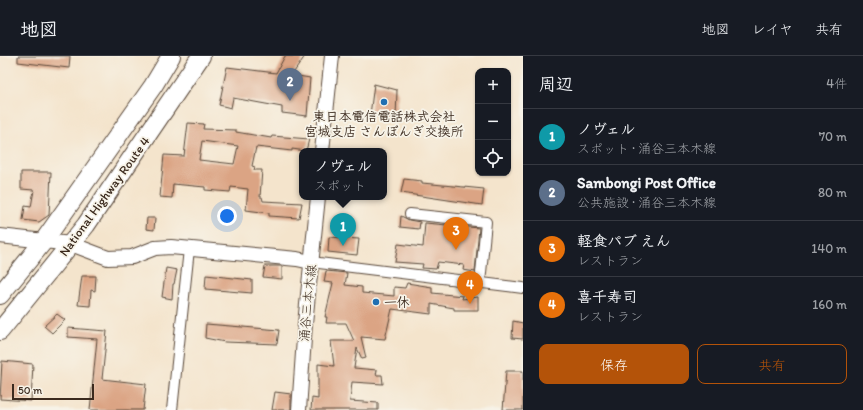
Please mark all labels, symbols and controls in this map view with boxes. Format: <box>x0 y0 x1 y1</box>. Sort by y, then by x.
text: 地図 <box>20 18 58 41</box>
text: 地図 <box>702 21 730 38</box>
text: レイヤ <box>752 21 793 38</box>
text: 共有 <box>815 21 843 38</box>
pin: 2 <box>277 68 303 101</box>
map controls <box>475 68 511 176</box>
button: + <box>475 68 511 104</box>
text: 周辺 <box>539 74 573 94</box>
text: 4件 <box>826 76 847 91</box>
marker: 東日本電信電話株式会社 宮城支店 さんぼんぎ交換所 <box>379 97 389 107</box>
button: − <box>475 104 511 140</box>
place label: 東日本電信電話株式会社 宮城支店 さんぼんぎ交換所 <box>305 109 463 139</box>
text: ノヴェル <box>577 120 635 138</box>
text: 1 <box>549 129 555 144</box>
text: 70 m <box>819 129 847 144</box>
street label: National Highway Route 4 <box>56 133 153 259</box>
button: locate <box>475 140 511 176</box>
text: スポット · 涌谷三本木線 <box>577 141 716 156</box>
popup <box>299 148 387 200</box>
text: ノヴェル <box>314 157 372 175</box>
text: Sambongi Post Office <box>577 174 716 192</box>
text: スポット <box>314 178 366 193</box>
text: 2 <box>549 185 555 200</box>
text: 80 m <box>818 185 847 200</box>
text: 公共施設 · 涌谷三本木線 <box>577 195 716 210</box>
your location <box>217 206 237 226</box>
pin: 1 <box>330 213 356 246</box>
pin: 3 <box>443 217 469 250</box>
text: 軽食パブ えん <box>577 232 670 250</box>
text: 3 <box>548 241 556 256</box>
text: 140 m <box>811 241 847 256</box>
text: レストラン <box>577 253 643 268</box>
street label: 涌谷三本木線 <box>296 262 319 343</box>
pin: 4 <box>457 271 483 304</box>
text: 喜千寿司 <box>577 288 637 306</box>
place label: 一休 <box>384 295 410 310</box>
marker: 一休 <box>371 297 381 307</box>
text: 4 <box>548 297 556 312</box>
text: 160 m <box>812 297 847 312</box>
text: レストラン <box>577 309 643 324</box>
button: 保存 <box>539 344 689 384</box>
button: 共有 <box>697 344 847 384</box>
scale bar <box>12 382 94 401</box>
text: 50 m <box>18 384 42 397</box>

